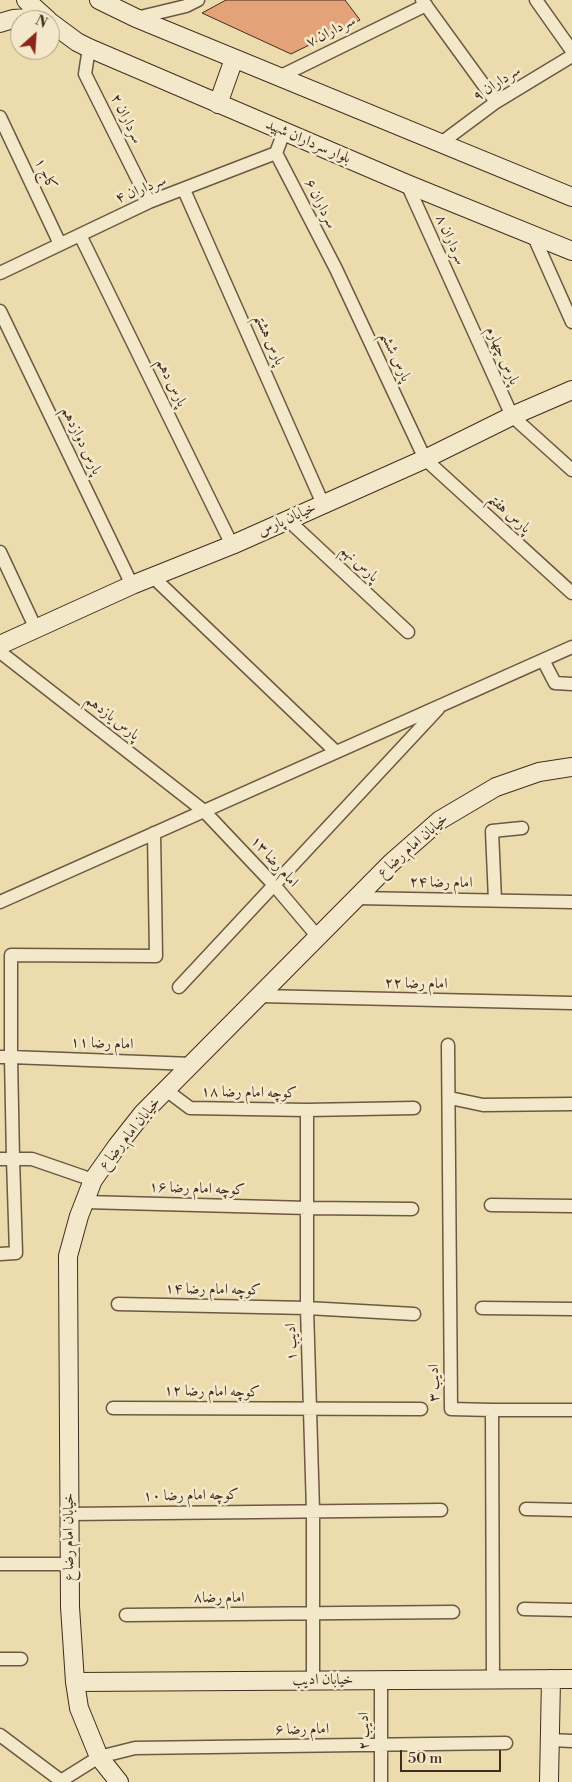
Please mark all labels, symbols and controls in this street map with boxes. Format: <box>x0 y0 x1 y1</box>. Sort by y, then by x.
north arrow <box>10 10 60 60</box>
text: N <box>32 12 50 33</box>
street label: سرداران ۷ <box>303 12 359 52</box>
street label: سرداران ۹ <box>470 62 524 106</box>
street label: سرداران ۲ <box>106 91 146 147</box>
street label: بلوار سرداران شهید <box>263 116 353 168</box>
street label: کاج ۱ <box>30 155 60 193</box>
street label: سرداران ۴ <box>113 172 169 208</box>
street label: سرداران ۶ <box>300 176 340 232</box>
street label: سرداران ۸ <box>431 212 469 268</box>
street label: پارس‌‌ هشتم <box>250 312 288 368</box>
street label: پارس‌‌ چهارم <box>481 324 523 388</box>
street label: پارس‌‌ ششم <box>376 329 414 385</box>
street label: پارس‌‌ دهم <box>152 356 190 410</box>
street label: پارس‌‌ دوازدهم <box>57 404 105 478</box>
street label: پارس‌‌ هفتم <box>484 490 534 538</box>
street label: خیابان پارس <box>255 499 319 541</box>
street label: پارس‌‌ نهم <box>336 542 382 586</box>
street label: پارس‌‌ یازدهم <box>81 691 143 745</box>
street label: خیابان امام رضا ع <box>374 810 452 882</box>
street label: امام رضا ۱۳ <box>246 833 302 891</box>
street label: امام رضا ۲۴ <box>409 873 473 893</box>
street label: امام رضا ۲۲ <box>384 974 448 994</box>
street label: امام رضا ۱۱ <box>70 1034 134 1054</box>
street label: کوچه امام رضا ۱۸ <box>201 1083 297 1103</box>
street label: خیابان امام رضا ع <box>95 1094 165 1174</box>
street label: کوچه امام رضا ۱۶ <box>149 1178 245 1200</box>
street label: کوچه امام رضا ۱۴ <box>165 1280 261 1300</box>
street label: ادیب ۱ <box>282 1323 302 1361</box>
street label: ادیب ۳ <box>425 1364 443 1402</box>
street label: کوچه امام رضا ۱۲ <box>164 1382 260 1402</box>
street label: کوچه امام رضا ۱۰ <box>143 1486 239 1506</box>
street label: خیابان امام رضا ع <box>60 1493 78 1581</box>
street label: امام رضا۸ <box>193 1589 245 1607</box>
street label: خیابان ادیب <box>293 1671 353 1689</box>
street label: ادیب ۲ <box>355 1712 373 1750</box>
street label: امام رضا ۶ <box>275 1721 329 1739</box>
scale bar <box>402 1740 503 1772</box>
text: 50 m <box>408 1749 442 1768</box>

